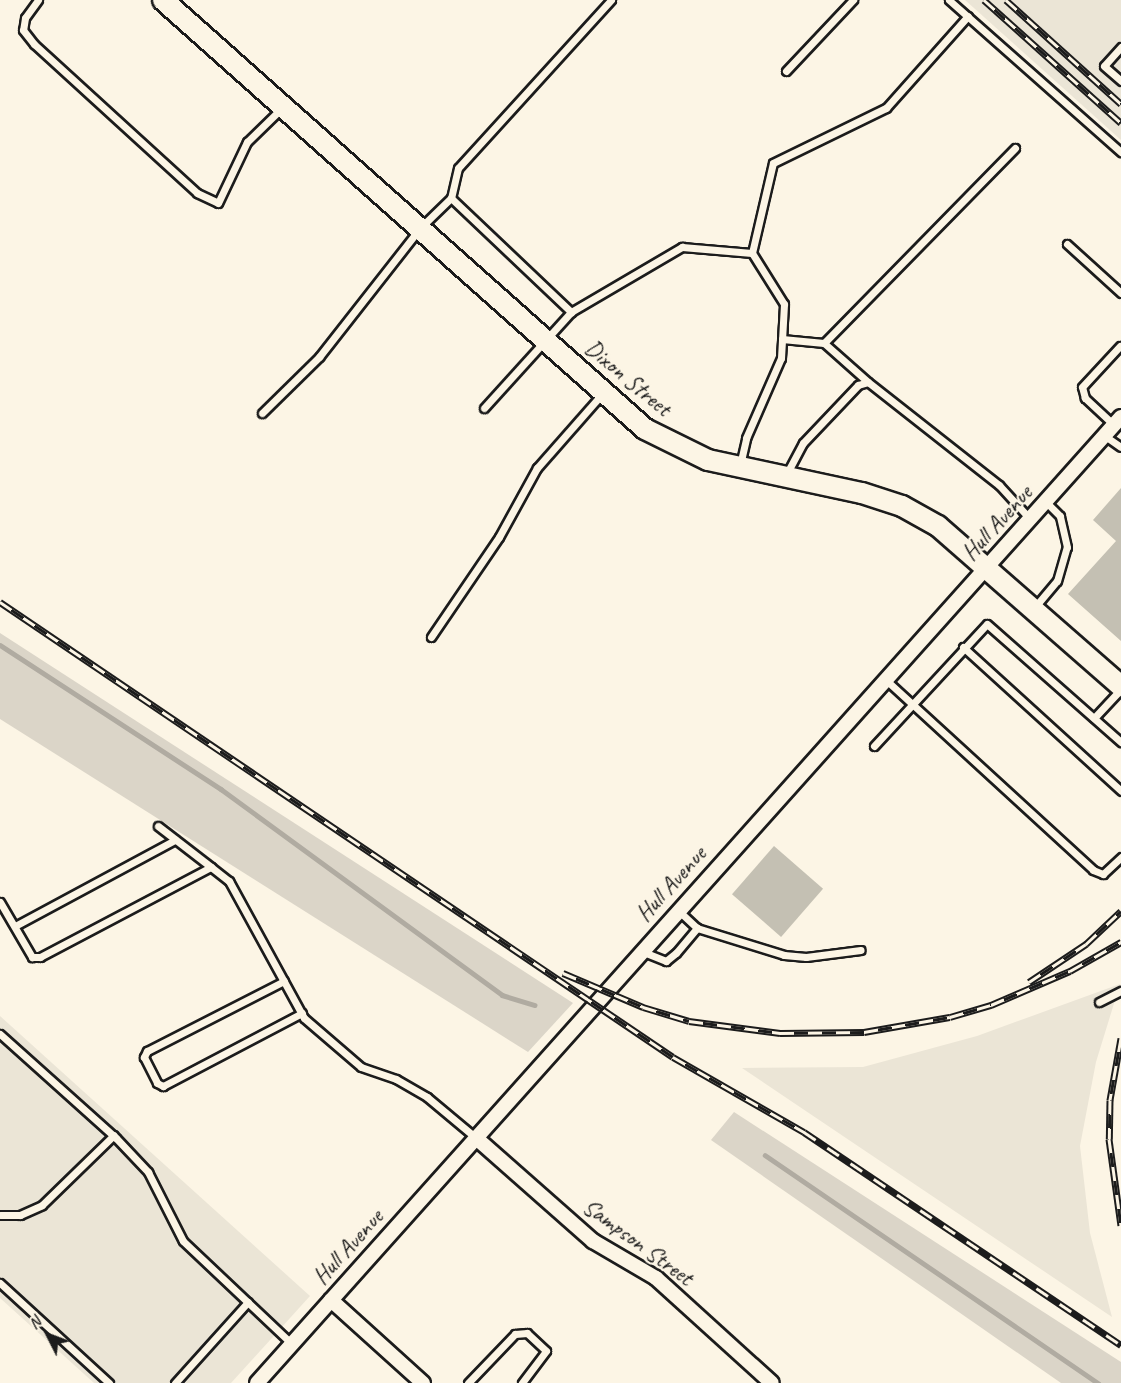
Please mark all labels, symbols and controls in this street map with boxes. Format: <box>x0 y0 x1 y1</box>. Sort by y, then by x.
street label: Dixon Street <box>579 333 677 423</box>
street label: Hull Avenue <box>956 479 1038 567</box>
street label: Hull Avenue <box>630 840 712 928</box>
street label: Sampson Street <box>577 1192 699 1292</box>
street label: Hull Avenue <box>307 1203 389 1291</box>
north arrow <box>18 1305 78 1365</box>
text: N <box>24 1313 45 1333</box>

